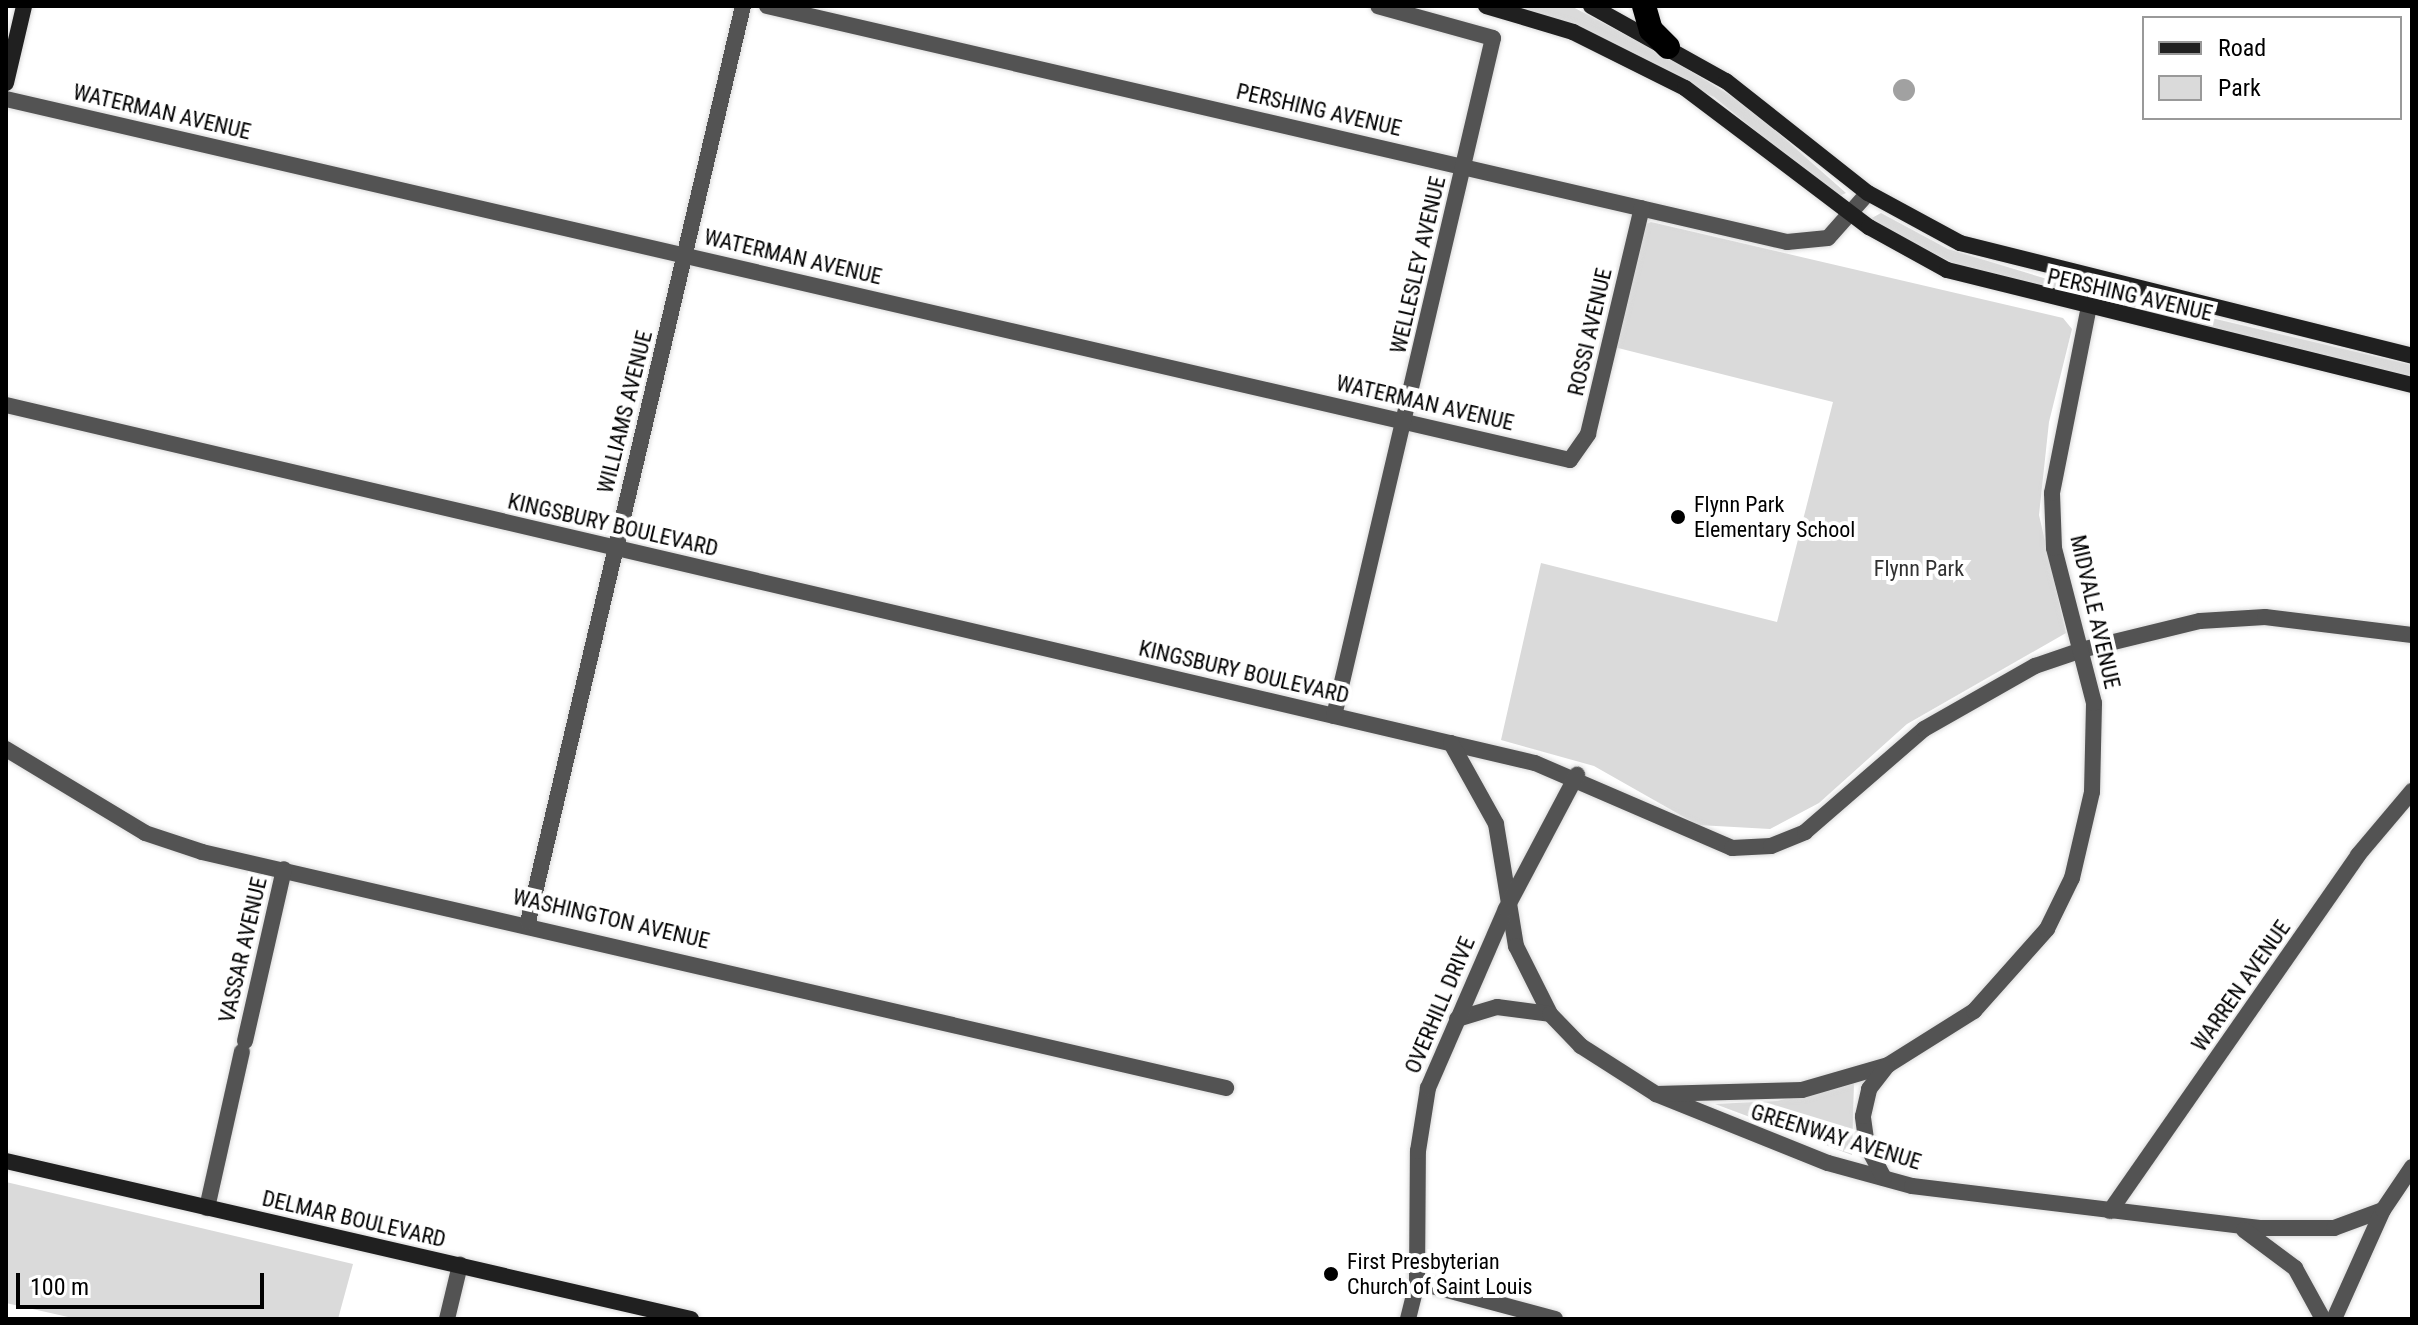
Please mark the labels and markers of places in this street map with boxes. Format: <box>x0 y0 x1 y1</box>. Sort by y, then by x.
place label: Flynn Park Elementary School <box>1694 491 1855 542</box>
marker: Flynn Park Elementary School <box>1669 508 1687 526</box>
place label: First Presbyterian Church of Saint Louis <box>1347 1248 1533 1300</box>
marker: First Presbyterian Church of Saint Louis <box>1322 1265 1340 1283</box>

